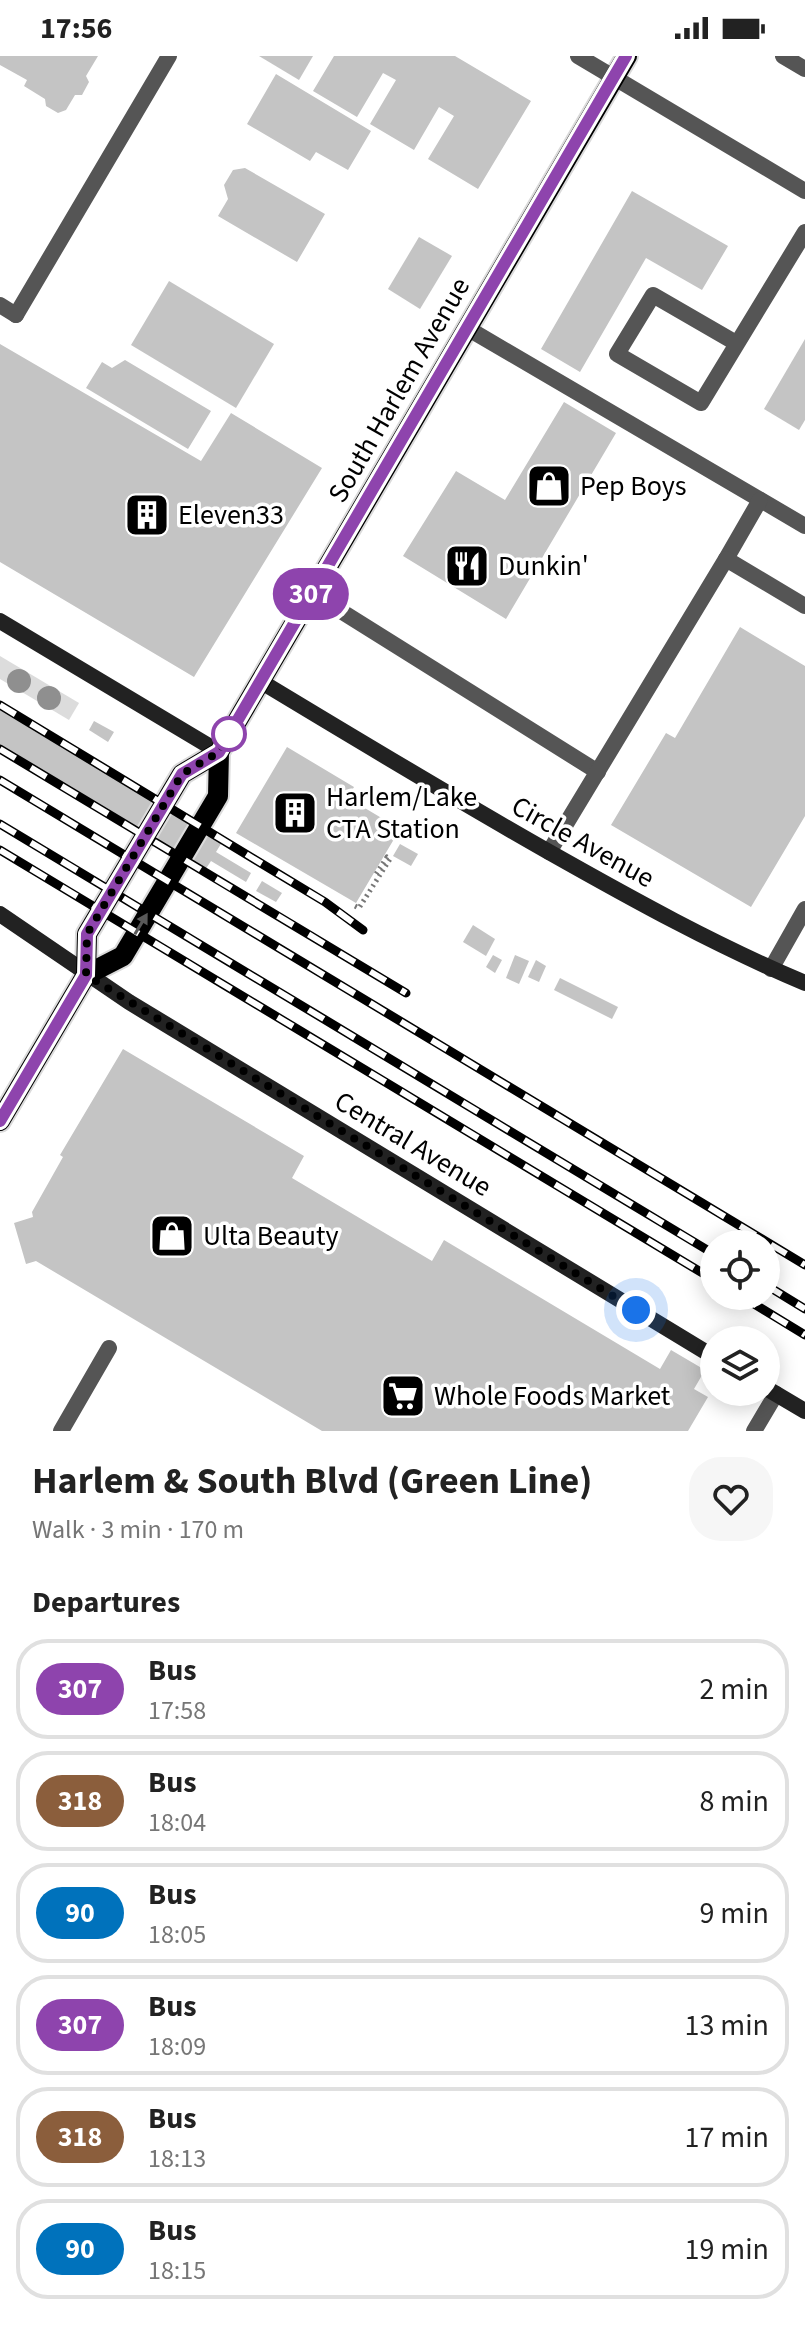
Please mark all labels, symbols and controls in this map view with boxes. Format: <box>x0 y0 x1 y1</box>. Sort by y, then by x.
text: 17:56 <box>40 7 112 50</box>
street label: South Harlem Avenue <box>318 270 480 510</box>
shop icon: Pep Boys <box>525 462 573 510</box>
place label: Pep Boys <box>580 466 687 506</box>
building icon: Eleven33 <box>123 491 171 539</box>
place label: Eleven33 <box>178 495 284 535</box>
restaurant icon: Dunkin' <box>443 542 491 590</box>
place label: Dunkin' <box>498 546 589 586</box>
line badge: 307 <box>265 568 357 620</box>
text: 307 <box>289 574 333 614</box>
unlabelled marker <box>212 717 246 751</box>
place label: Harlem/Lake CTA Station <box>326 777 477 849</box>
street label: Circle Avenue <box>504 786 662 898</box>
building icon: Harlem/Lake CTA Station <box>271 789 319 837</box>
one-way arrow <box>134 913 148 936</box>
street label: Central Avenue <box>327 1081 499 1207</box>
shop icon: Ulta Beauty <box>148 1212 196 1260</box>
place label: Ulta Beauty <box>203 1216 339 1256</box>
map controls <box>700 1230 780 1406</box>
button: locate <box>700 1230 780 1310</box>
your location <box>616 1290 656 1330</box>
button: layers <box>700 1326 780 1406</box>
supermarket icon: Whole Foods Market <box>379 1372 427 1420</box>
place label: Whole Foods Market <box>434 1376 671 1416</box>
text: Harlem & South Blvd (Green Line) <box>32 1454 592 1508</box>
button: heart <box>689 1457 773 1541</box>
text: Walk · 3 min · 170 m <box>32 1511 244 1548</box>
text: Departures <box>32 1581 180 1624</box>
text: Bus <box>148 1649 196 1692</box>
text: 2 min <box>699 1668 769 1711</box>
text: 307 <box>58 1669 102 1709</box>
text: 17:58 <box>148 1692 206 1729</box>
text: Bus <box>148 1761 196 1804</box>
text: 8 min <box>699 1780 769 1823</box>
text: 318 <box>58 1781 102 1821</box>
text: 18:04 <box>148 1804 206 1841</box>
text: Bus <box>148 1873 196 1916</box>
text: 9 min <box>699 1892 769 1935</box>
text: 90 <box>65 1893 95 1933</box>
text: 18:05 <box>148 1916 206 1953</box>
text: Bus <box>148 1985 196 2028</box>
text: 13 min <box>685 2004 769 2047</box>
text: 307 <box>58 2005 102 2045</box>
text: 18:09 <box>148 2028 206 2065</box>
text: Bus <box>148 2097 196 2140</box>
text: 17 min <box>685 2116 769 2159</box>
text: 318 <box>58 2117 102 2157</box>
text: 18:13 <box>148 2140 206 2177</box>
text: Bus <box>148 2209 196 2252</box>
text: 19 min <box>685 2228 769 2271</box>
text: 90 <box>65 2229 95 2269</box>
text: 18:15 <box>148 2252 206 2289</box>

